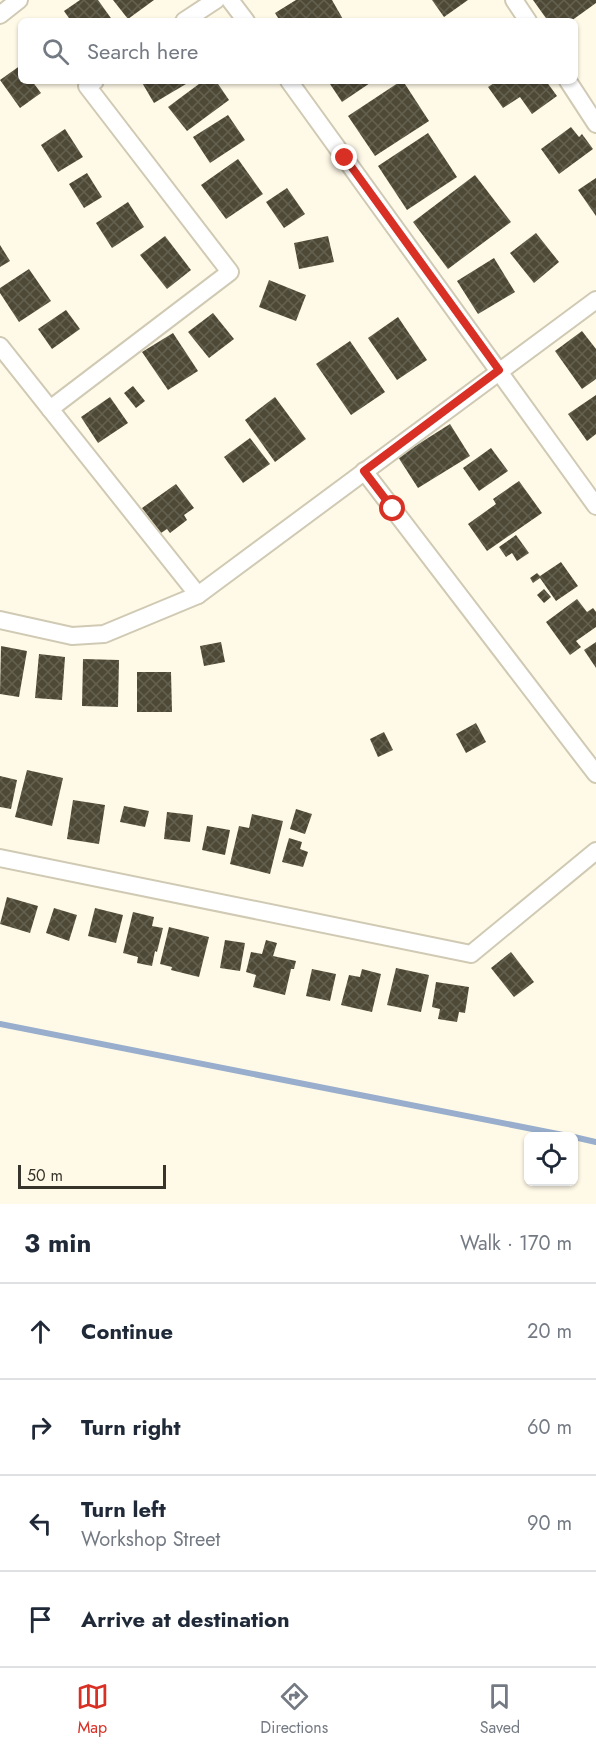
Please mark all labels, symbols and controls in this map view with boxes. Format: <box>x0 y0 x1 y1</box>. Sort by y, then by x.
search box <box>18 18 578 84</box>
icon: search <box>39 35 72 68</box>
text: Search here <box>87 35 198 67</box>
route end <box>331 144 357 170</box>
route start <box>379 495 405 521</box>
map controls <box>524 1132 578 1186</box>
button: locate <box>524 1132 578 1186</box>
scale bar <box>18 1162 166 1190</box>
text: 50 m <box>27 1164 63 1187</box>
text: 3 min <box>24 1224 91 1262</box>
text: Walk · 170 m <box>460 1229 572 1258</box>
icon: ahead <box>24 1315 57 1348</box>
text: Continue <box>81 1315 173 1347</box>
text: 20 m <box>527 1317 572 1346</box>
icon: right <box>24 1411 57 1444</box>
text: Turn right <box>81 1411 181 1443</box>
text: 60 m <box>527 1413 572 1442</box>
text: Turn left <box>81 1493 166 1525</box>
icon: left <box>24 1507 57 1540</box>
text: 90 m <box>527 1509 572 1538</box>
text: Workshop Street <box>81 1525 220 1554</box>
icon: arrive <box>24 1603 57 1636</box>
text: Arrive at destination <box>81 1603 290 1635</box>
tab: Map <box>76 1680 109 1739</box>
tab: Directions <box>260 1680 328 1739</box>
tab: Saved <box>480 1680 520 1739</box>

